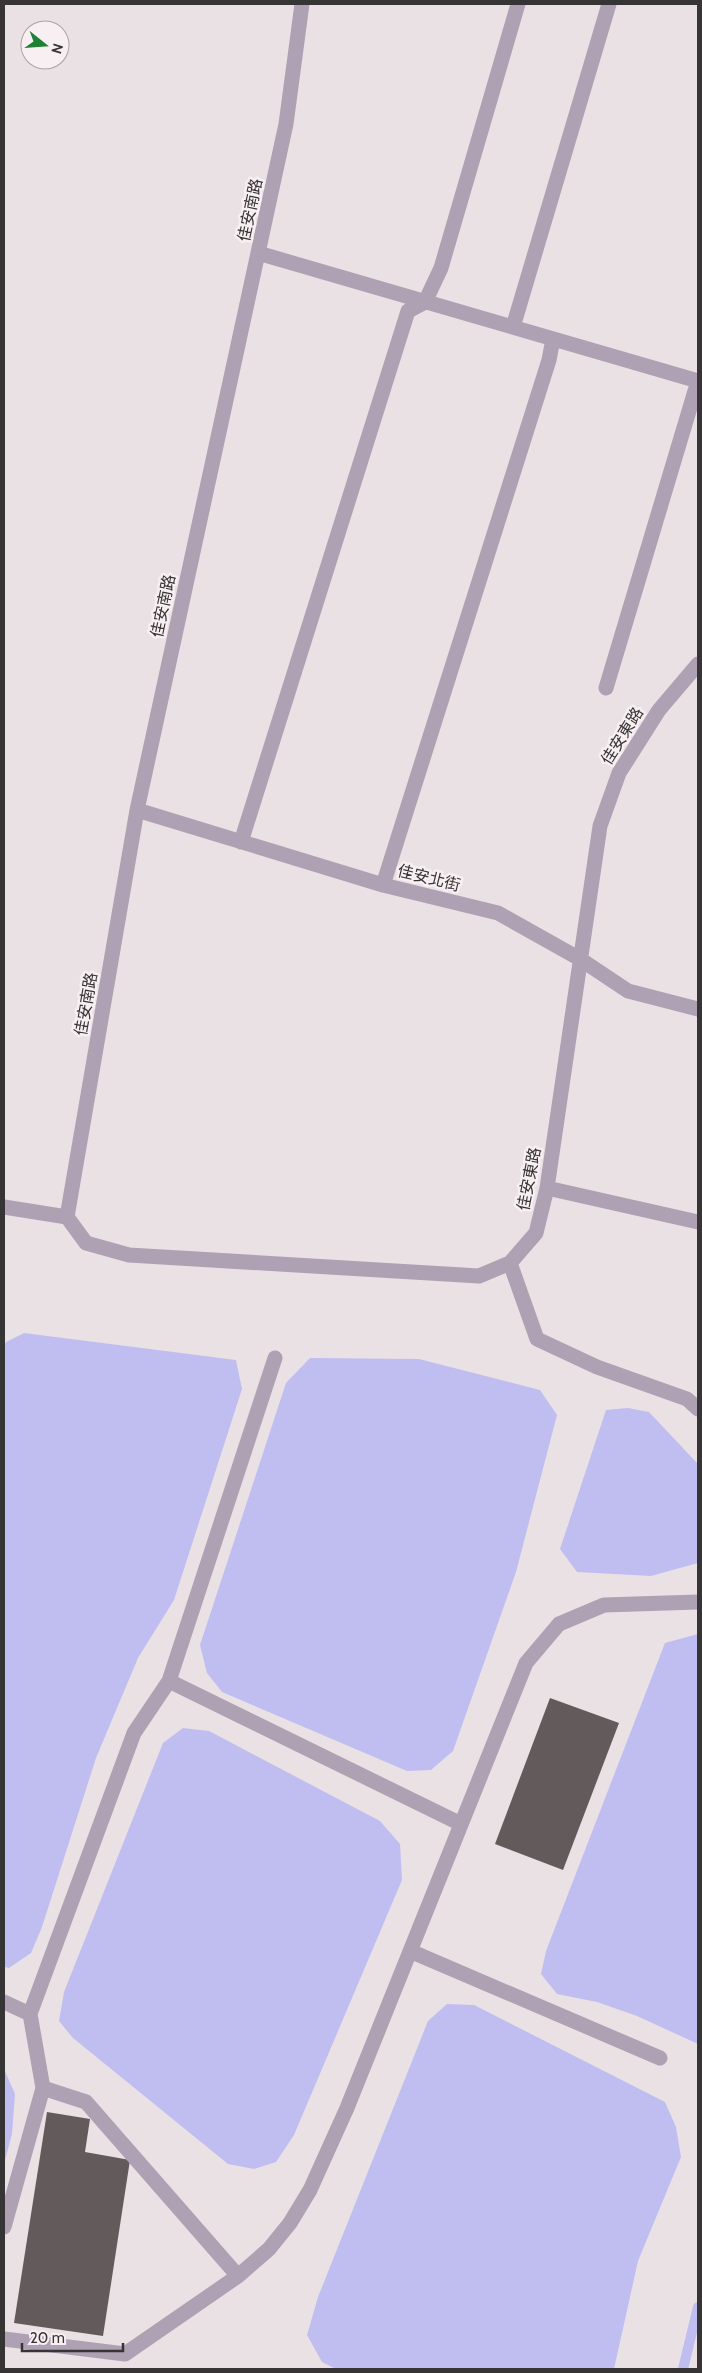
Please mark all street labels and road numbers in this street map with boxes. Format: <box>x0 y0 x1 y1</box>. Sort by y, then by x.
street label: 佳安南路 <box>234 177 266 243</box>
street label: 佳安南路 <box>147 573 179 639</box>
street label: 佳安東路 <box>597 704 647 768</box>
street label: 佳安北街 <box>396 861 462 895</box>
street label: 佳安南路 <box>71 971 101 1037</box>
street label: 佳安東路 <box>514 1146 544 1212</box>

